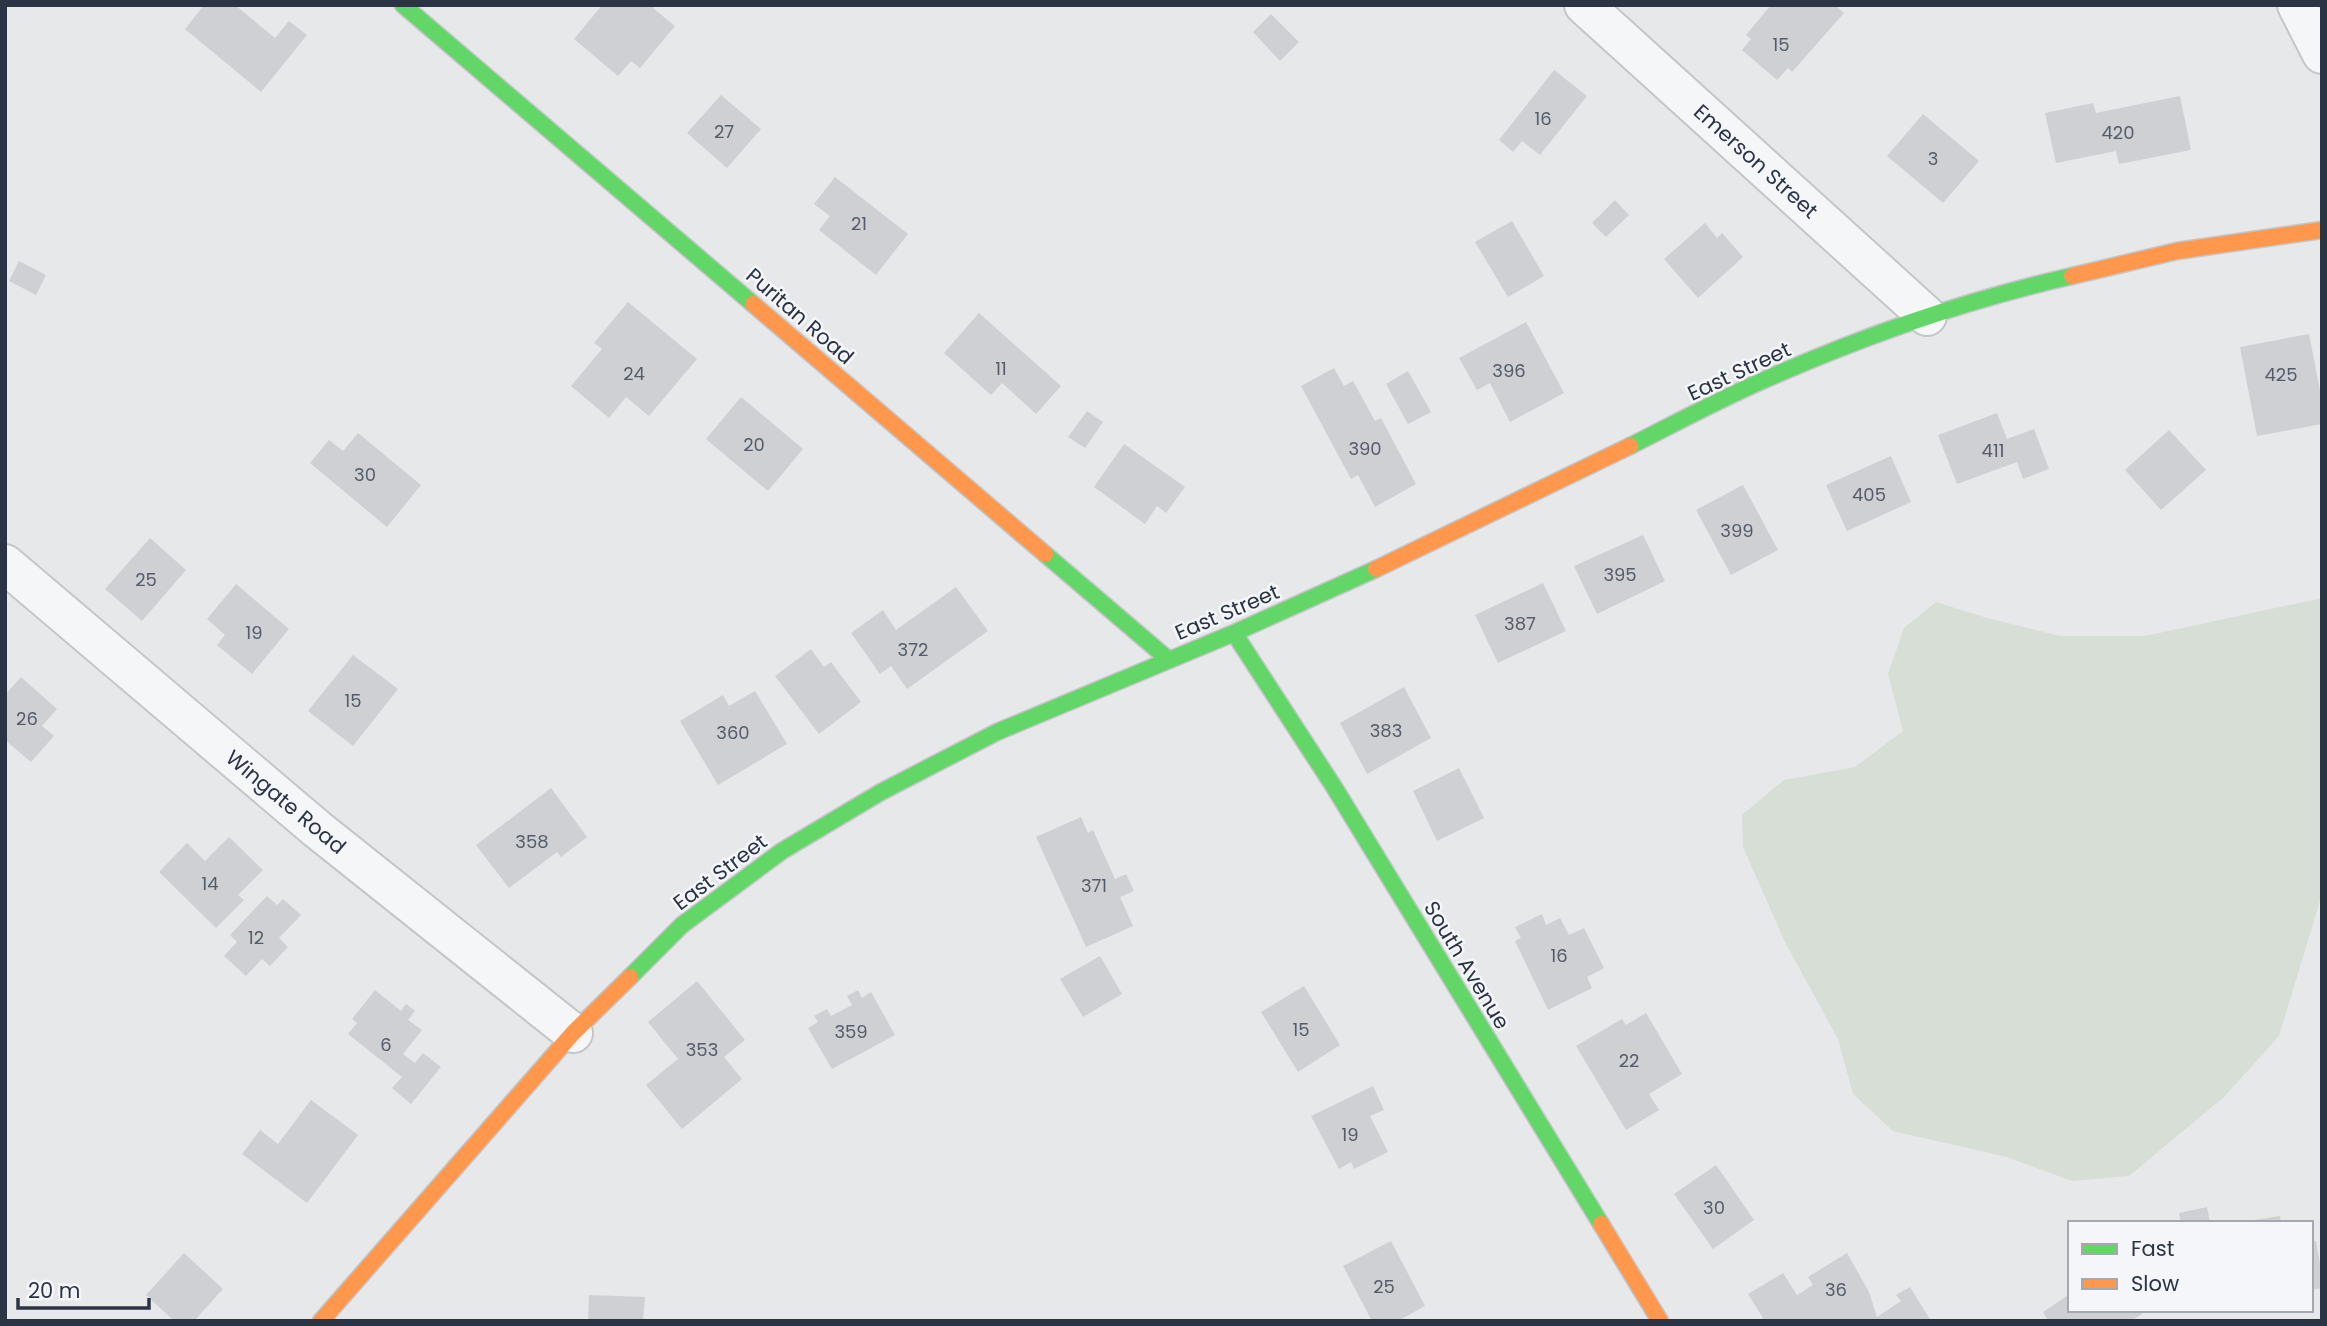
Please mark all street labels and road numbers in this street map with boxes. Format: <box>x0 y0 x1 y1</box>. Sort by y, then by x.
street label: Emerson Street <box>1688 97 1824 225</box>
street label: Puritan Road <box>740 261 860 371</box>
street label: East Street <box>1683 334 1795 408</box>
street label: East Street <box>1170 577 1284 647</box>
street label: Wingate Road <box>220 743 352 861</box>
street label: East Street <box>667 827 773 917</box>
street label: South Avenue <box>1417 895 1517 1035</box>

